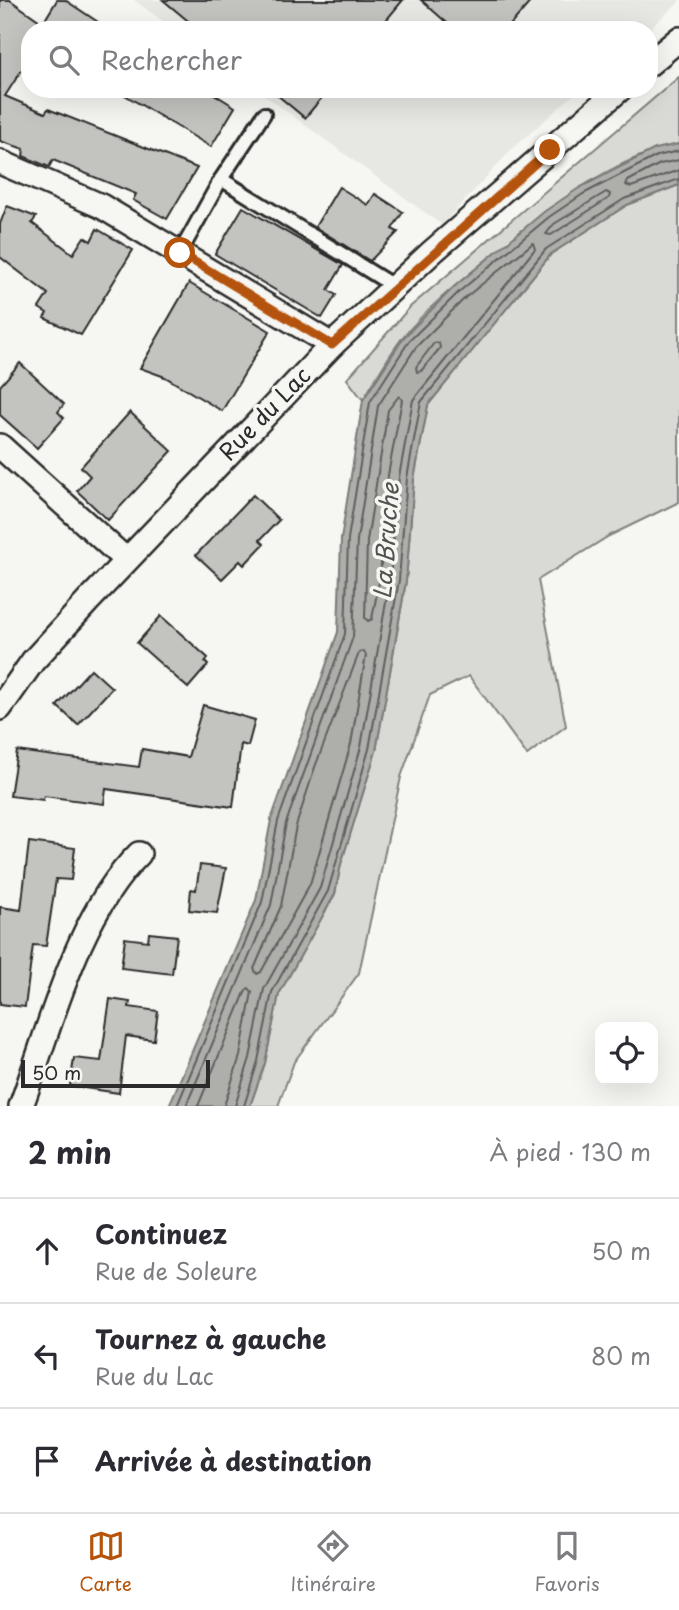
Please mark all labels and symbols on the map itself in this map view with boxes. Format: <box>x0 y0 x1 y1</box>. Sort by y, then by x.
route end <box>534 134 565 165</box>
route start <box>164 237 195 268</box>
street label: Rue du Lac <box>210 358 318 468</box>
water label: La Bruche <box>363 481 407 600</box>
scale bar <box>21 1057 210 1089</box>

